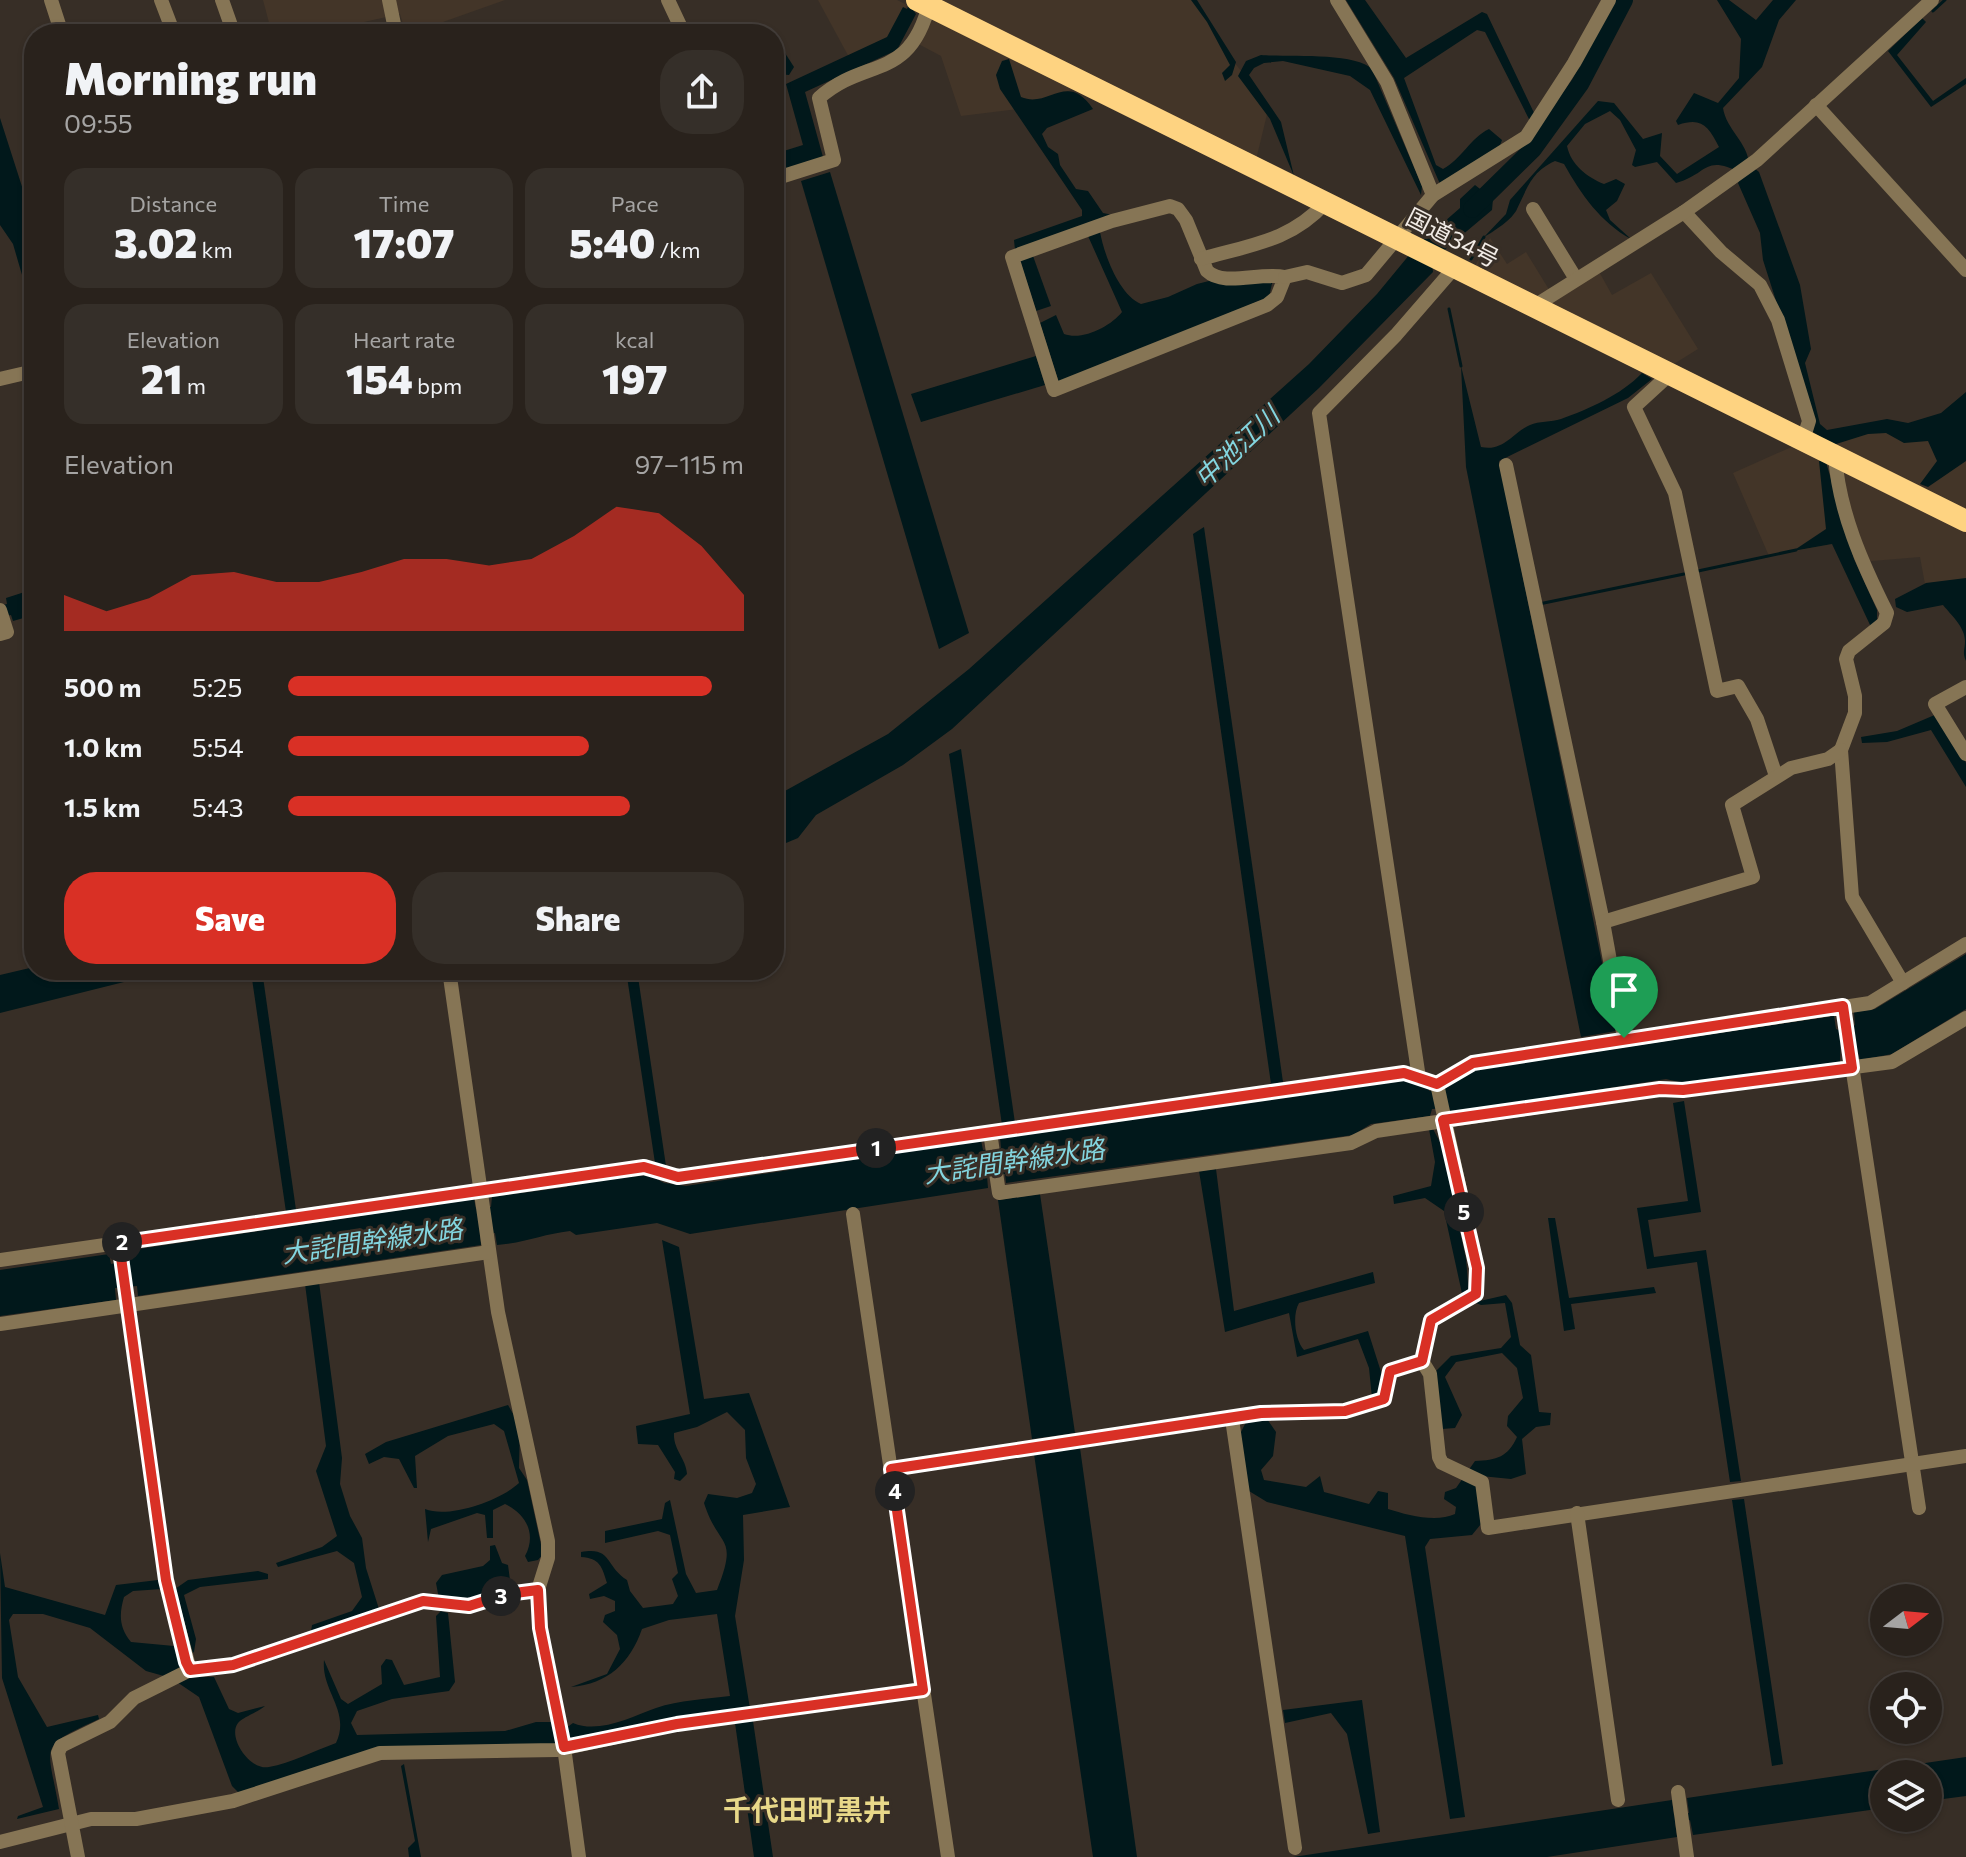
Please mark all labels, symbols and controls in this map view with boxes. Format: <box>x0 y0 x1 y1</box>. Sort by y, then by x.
text: Morning run <box>64 50 317 104</box>
button: share <box>660 50 744 134</box>
text: 09:55 <box>64 107 133 138</box>
text: Distance <box>130 190 217 217</box>
text: Time <box>379 190 429 217</box>
text: Pace <box>611 190 659 217</box>
street label: 国道34号 <box>1402 201 1504 273</box>
text: 3.02 <box>114 217 197 266</box>
text: 17:07 <box>353 217 455 266</box>
text: 5:40 <box>569 217 655 266</box>
text: km <box>197 236 233 263</box>
text: /km <box>655 236 700 263</box>
text: Elevation <box>127 326 220 353</box>
text: Heart rate <box>353 326 455 353</box>
text: kcal <box>615 326 654 353</box>
text: 21 <box>141 353 183 402</box>
text: 154 <box>346 353 413 402</box>
text: 197 <box>602 353 667 402</box>
text: m <box>183 372 206 399</box>
text: bpm <box>413 372 462 399</box>
water label: 中池江川 <box>1187 397 1287 493</box>
text: Elevation <box>64 448 174 479</box>
text: 97–115 m <box>634 448 744 479</box>
text: 500 m <box>64 671 141 702</box>
text: 5:25 <box>192 671 242 702</box>
text: 1.0 km <box>64 731 142 762</box>
text: 5:54 <box>192 731 244 762</box>
text: 1.5 km <box>64 791 140 822</box>
text: 5:43 <box>192 791 244 822</box>
button: Save <box>64 872 396 964</box>
button: Share <box>412 872 744 964</box>
pin <box>1590 956 1658 1038</box>
icon: arrive <box>1602 968 1646 1012</box>
pin: 1 <box>856 1128 896 1168</box>
water label: 大詫間幹線水路 <box>922 1132 1108 1188</box>
text: 1 <box>871 1134 881 1161</box>
pin: 5 <box>1444 1192 1484 1232</box>
text: 5 <box>1458 1198 1470 1225</box>
water label: 大詫間幹線水路 <box>280 1212 466 1268</box>
pin: 2 <box>102 1222 142 1262</box>
text: 2 <box>116 1228 128 1255</box>
pin: 4 <box>875 1471 915 1511</box>
text: 4 <box>888 1477 902 1504</box>
pin: 3 <box>481 1576 521 1616</box>
text: 3 <box>495 1582 507 1609</box>
north arrow <box>1870 1584 1942 1656</box>
map controls <box>1870 1584 1942 1832</box>
button: locate <box>1870 1672 1942 1744</box>
button: layers <box>1870 1760 1942 1832</box>
district label: 千代田町黒井 <box>723 1792 891 1826</box>

